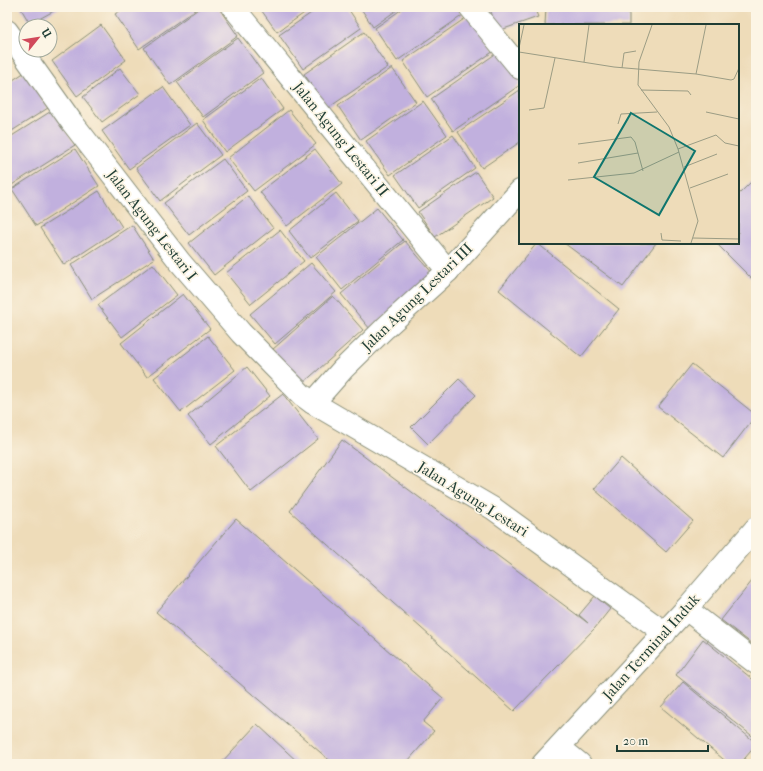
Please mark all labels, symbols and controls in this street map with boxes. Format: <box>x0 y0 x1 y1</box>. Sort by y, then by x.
north arrow <box>18 18 58 58</box>
inset map <box>519 24 739 244</box>
text: U <box>38 25 54 41</box>
street label: Jalan Agung Lestari II <box>289 77 393 200</box>
street label: Jalan Agung Lestari I <box>102 165 201 284</box>
street label: Jalan Agung Lestari III <box>357 239 476 355</box>
street label: Jalan Agung Lestari <box>414 457 532 541</box>
street label: Jalan Terminal Induk <box>598 590 704 705</box>
scale bar <box>617 727 708 753</box>
text: 20 m <box>623 734 648 748</box>

